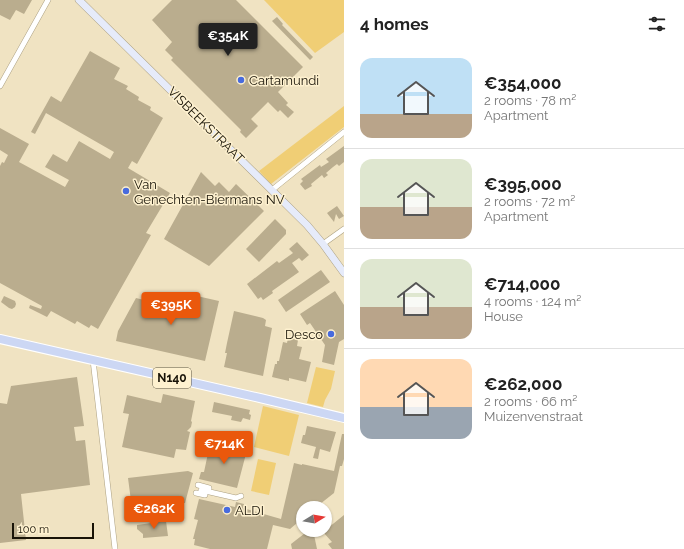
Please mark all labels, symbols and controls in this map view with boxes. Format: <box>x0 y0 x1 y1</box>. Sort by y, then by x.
icon: filters <box>646 13 668 35</box>
text: 4 homes <box>360 14 429 34</box>
pin: €354K <box>200 23 256 57</box>
text: €354K <box>208 28 248 43</box>
place label: Cartamundi <box>249 73 319 88</box>
text: €354,000 <box>484 73 561 93</box>
icon: home <box>392 74 440 122</box>
marker: Cartamundi <box>236 75 246 85</box>
street label: VISBEEKSTRAAT <box>165 84 247 166</box>
text: 2 rooms · 78 m² <box>484 93 576 108</box>
text: Apartment <box>484 108 548 123</box>
text: €395,000 <box>484 174 562 194</box>
icon: home <box>392 175 440 223</box>
place label: Van Genechten-Biermans NV <box>134 177 285 207</box>
marker: Van Genechten-Biermans NV <box>121 186 131 196</box>
text: 2 rooms · 72 m² <box>484 194 575 209</box>
text: Apartment <box>484 209 548 224</box>
text: €714,000 <box>484 274 560 294</box>
icon: home <box>392 275 440 323</box>
pin: €395K <box>143 292 199 326</box>
text: 4 rooms · 124 m² <box>484 294 581 309</box>
text: €395K <box>150 297 192 312</box>
text: House <box>484 309 523 324</box>
place label: Desco <box>285 327 323 342</box>
marker: Desco <box>326 329 336 339</box>
road number: N140 <box>153 368 191 388</box>
text: €262,000 <box>484 374 562 394</box>
icon: home <box>392 375 440 423</box>
text: 2 rooms · 66 m² <box>484 394 577 409</box>
text: Muizenvenstraat <box>484 409 583 424</box>
pin: €714K <box>196 431 252 465</box>
text: €714K <box>204 436 244 451</box>
pin: €262K <box>126 496 182 530</box>
text: €262K <box>133 501 175 516</box>
north arrow <box>296 501 332 537</box>
map controls <box>296 501 332 537</box>
place label: ALDI <box>235 503 264 518</box>
marker: ALDI <box>222 505 232 515</box>
scale bar <box>12 521 94 540</box>
text: 100 m <box>18 523 49 536</box>

